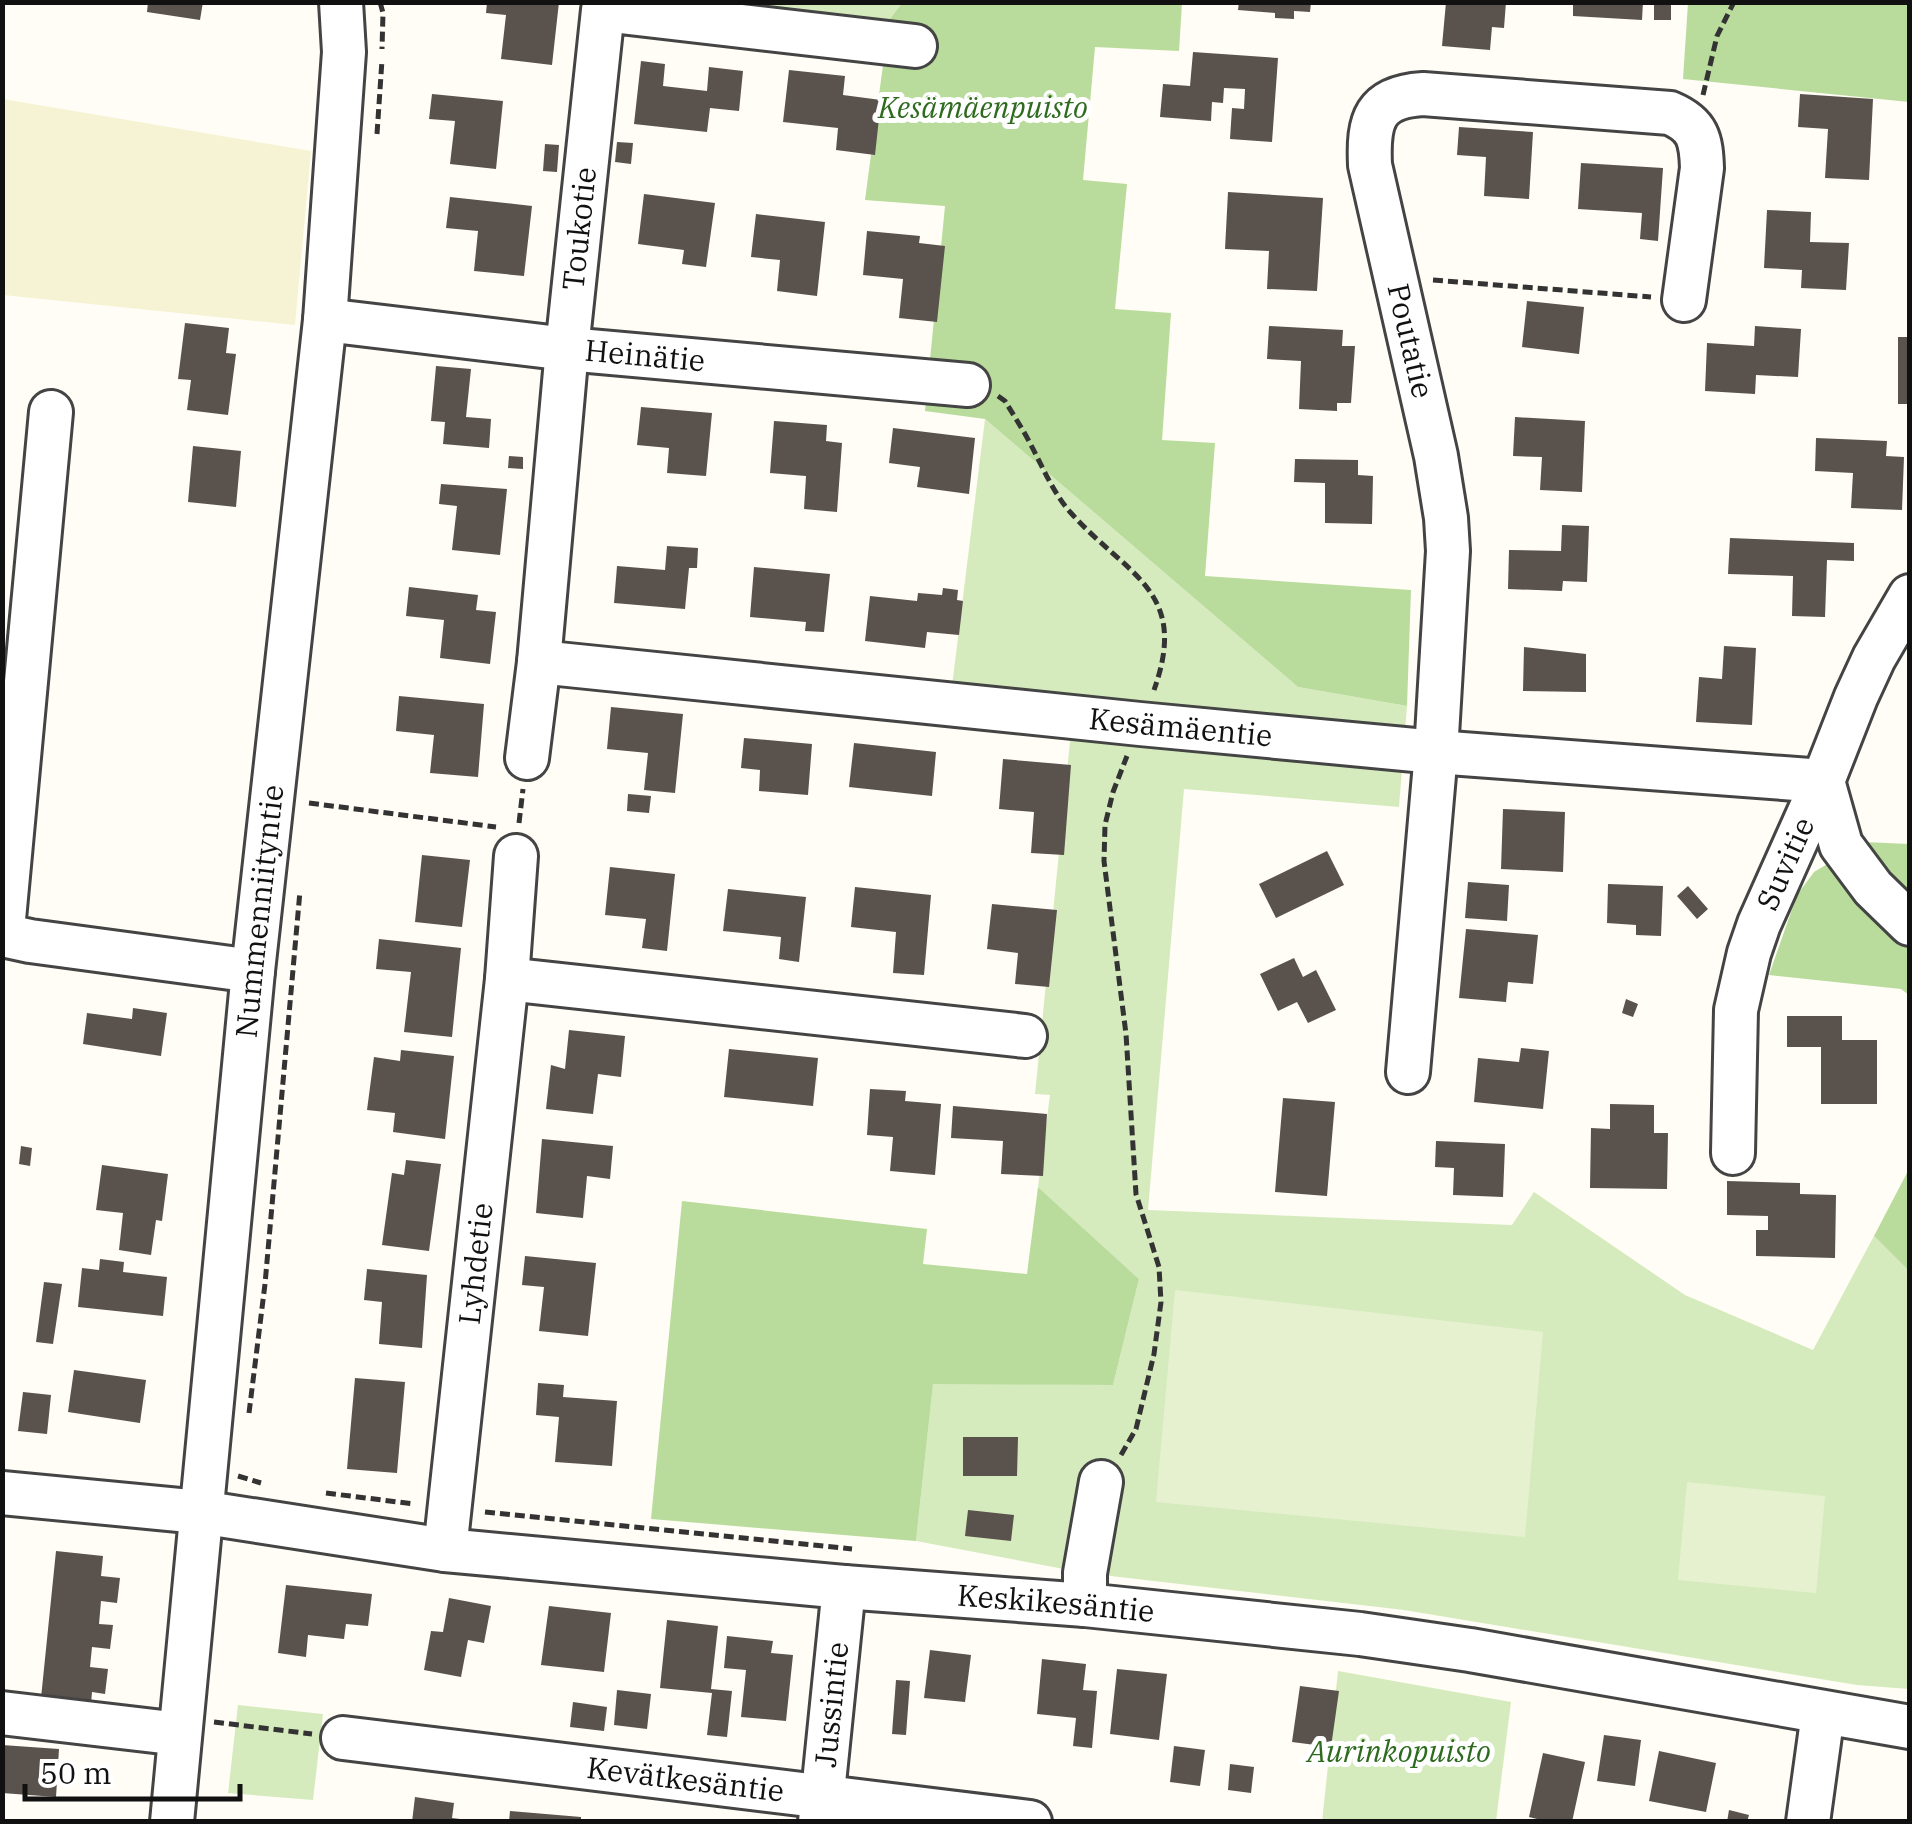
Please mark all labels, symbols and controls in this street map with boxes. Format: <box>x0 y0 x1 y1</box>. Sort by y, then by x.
park label: Kesämäenpuisto <box>877 87 1088 126</box>
street label: Toukotie <box>552 165 604 292</box>
street label: Poutatie <box>1379 280 1444 402</box>
street label: Heinätie <box>583 330 707 379</box>
street label: Kesämäentie <box>1087 698 1274 754</box>
street label: Nummenniityntie <box>226 782 291 1039</box>
street label: Suvitie <box>1747 811 1822 916</box>
street label: Lyhdetie <box>449 1201 501 1326</box>
street label: Keskikesäntie <box>956 1575 1156 1630</box>
street label: Jussintie <box>805 1640 856 1769</box>
park label: Aurinkopuisto <box>1305 1731 1491 1770</box>
scale bar <box>25 1739 240 1801</box>
street label: Kevätkesäntie <box>585 1747 786 1810</box>
text: 50 m <box>40 1753 112 1792</box>

